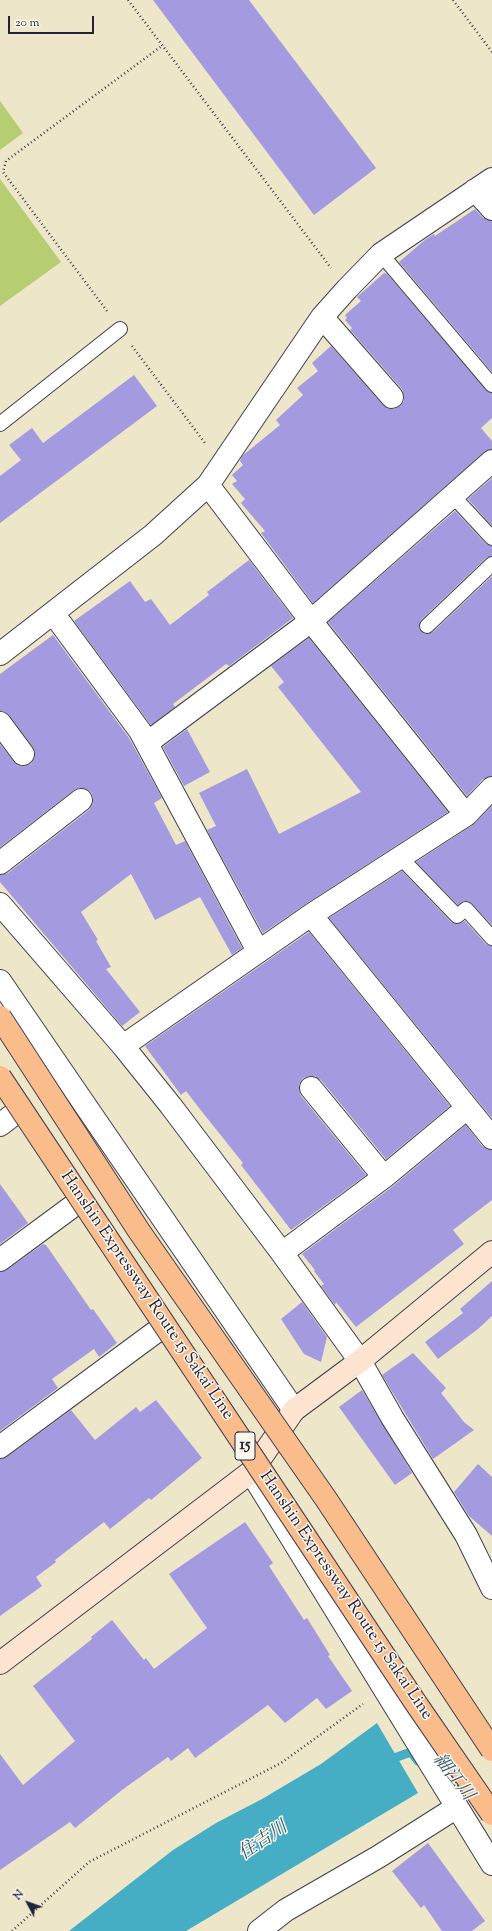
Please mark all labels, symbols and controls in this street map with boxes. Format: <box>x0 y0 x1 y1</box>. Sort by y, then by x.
scale bar <box>10 8 96 34</box>
text: 20 m <box>15 14 39 32</box>
street label: Hanshin Expressway Route 15 Sakai Line <box>55 1168 237 1424</box>
road number: 15 <box>235 1432 255 1460</box>
street label: Hanshin Expressway Route 15 Sakai Line <box>254 1468 436 1724</box>
water label: 細江川 <box>427 1750 477 1806</box>
water label: 住吉川 <box>236 1818 292 1866</box>
north arrow <box>8 1883 48 1923</box>
text: N <box>10 1887 28 1904</box>

